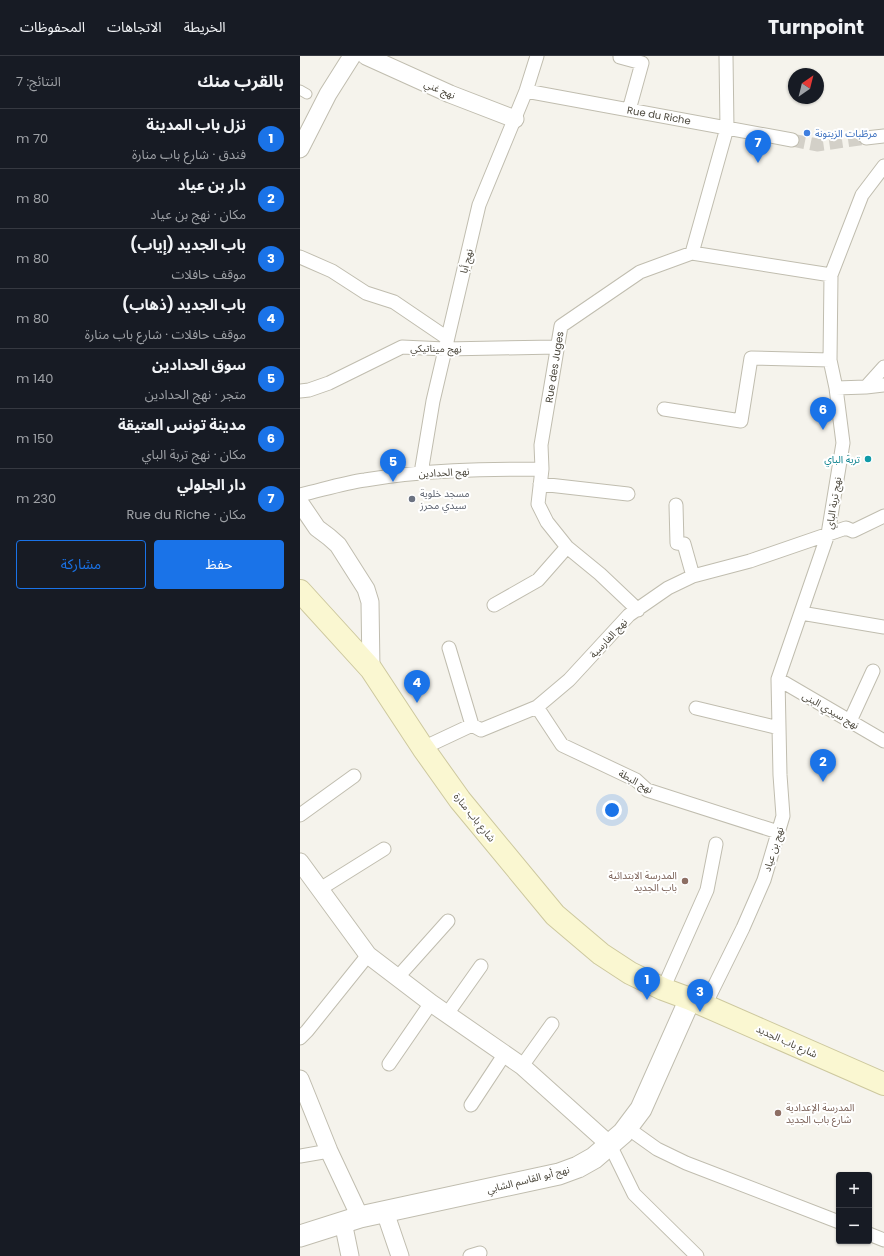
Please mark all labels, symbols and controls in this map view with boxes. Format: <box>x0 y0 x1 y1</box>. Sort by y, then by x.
text: Turnpoint <box>768 14 864 41</box>
text: المحفوظات <box>20 17 85 37</box>
text: الاتجاهات <box>107 17 162 37</box>
text: الخريطة <box>184 17 226 37</box>
north arrow <box>788 68 824 104</box>
text: بالقرب منك <box>198 69 284 93</box>
text: النتائج: 7 <box>16 72 61 91</box>
street label: نهج غني <box>422 76 458 103</box>
street label: Rue du Riche <box>626 103 692 128</box>
text: نزل باب المدينة <box>146 114 246 135</box>
place label: مرطّبات الزيتونة <box>815 126 877 141</box>
marker: مرطّبات الزيتونة <box>802 128 812 138</box>
text: 70 m <box>16 129 48 148</box>
text: 1 <box>269 129 273 148</box>
pin: 7 <box>745 130 771 163</box>
text: فندق · شارع باب منارة <box>132 145 246 164</box>
text: دار بن عياد <box>178 174 246 195</box>
text: 80 m <box>16 189 49 208</box>
text: 2 <box>267 189 275 208</box>
text: مكان · نهج بن عياد <box>150 205 246 224</box>
text: باب الجديد (إياب) <box>130 234 246 255</box>
street label: نهج أبا <box>456 247 477 275</box>
text: 80 m <box>16 249 49 268</box>
text: 3 <box>267 249 275 268</box>
text: موقف حافلات <box>172 265 246 284</box>
text: باب الجديد (ذهاب) <box>122 294 246 315</box>
text: 80 m <box>16 309 49 328</box>
text: 4 <box>267 309 275 328</box>
text: موقف حافلات · شارع باب منارة <box>85 325 246 344</box>
street label: Rue des Juges <box>541 330 568 404</box>
street label: نهج ميناتيكي <box>410 341 462 357</box>
text: سوق الحدادين <box>152 354 246 375</box>
text: 140 m <box>16 369 53 388</box>
text: 5 <box>267 369 275 388</box>
text: متجر · نهج الحدادين <box>145 385 246 404</box>
pin: 6 <box>810 397 836 430</box>
text: مدينة تونس العتيقة <box>118 414 246 435</box>
text: 150 m <box>16 429 53 448</box>
text: 6 <box>267 429 275 448</box>
text: مكان · نهج تربة الباي <box>142 445 246 464</box>
pin: 5 <box>380 449 406 482</box>
place label: تربة الباي <box>824 452 860 467</box>
marker: تربة الباي <box>863 454 873 464</box>
street label: نهج الحدادين <box>418 464 470 481</box>
text: دار الجلولي <box>177 474 246 495</box>
street label: نهج تربة الباي <box>822 476 845 530</box>
place label: مسجد خلوية سيدي محرز <box>419 486 470 513</box>
text: 230 m <box>16 489 56 508</box>
text: 7 <box>268 489 274 508</box>
marker: مسجد خلوية سيدي محرز <box>407 494 417 504</box>
text: مكان · Rue du Riche <box>126 505 246 524</box>
button: مشاركة <box>16 540 146 589</box>
button: حفظ <box>154 540 284 589</box>
street label: نهج الفارسية <box>586 615 631 662</box>
pin: 4 <box>404 670 430 703</box>
street label: نهج سيدي البنى <box>799 688 862 733</box>
pin: 2 <box>810 749 836 782</box>
street label: نهج البطة <box>616 766 656 797</box>
street label: شارع باب منارة <box>450 790 499 845</box>
your location <box>602 800 622 820</box>
street label: نهج بن عياد <box>760 825 787 873</box>
place label: المدرسة الابتدائية باب الجديد <box>609 868 677 895</box>
marker: المدرسة الابتدائية باب الجديد <box>680 876 690 886</box>
pin: 1 <box>634 967 660 1000</box>
pin: 3 <box>687 979 713 1012</box>
street label: شارع باب الجديد <box>754 1021 820 1062</box>
place label: المدرسة الإعدادية شارع باب الجديد <box>786 1100 854 1127</box>
marker: المدرسة الإعدادية شارع باب الجديد <box>773 1108 783 1118</box>
street label: نهج أبو القاسم الشابي <box>485 1162 571 1197</box>
map controls <box>836 1172 872 1244</box>
button: + <box>836 1172 872 1208</box>
button: − <box>836 1208 872 1244</box>

